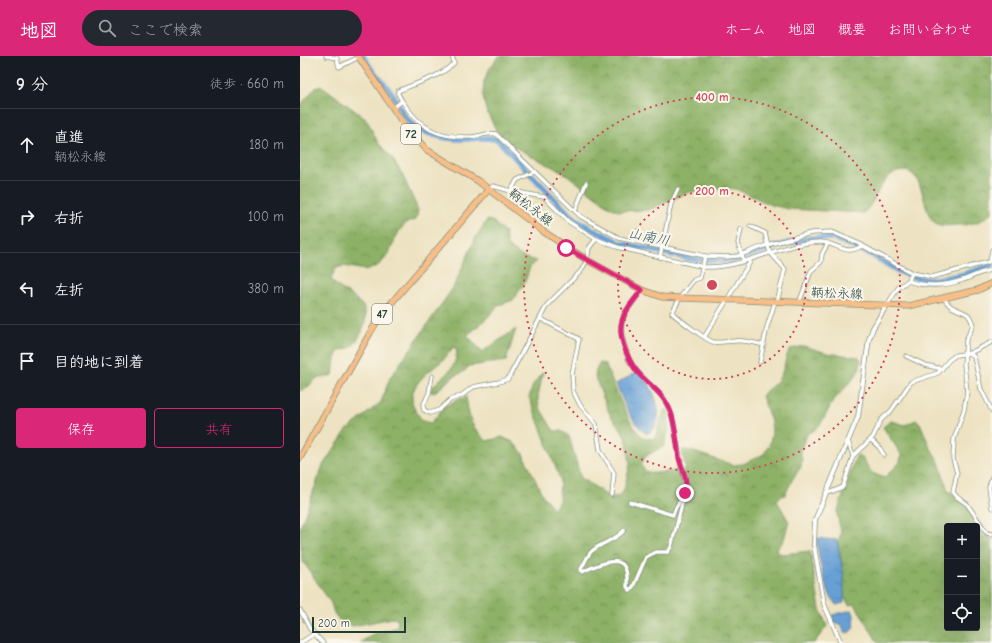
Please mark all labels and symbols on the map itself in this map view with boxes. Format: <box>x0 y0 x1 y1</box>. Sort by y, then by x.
text: 400 m <box>695 90 729 104</box>
road number: 72 <box>401 124 421 144</box>
text: 200 m <box>695 184 729 198</box>
street label: 鞆松永線 <box>506 185 557 230</box>
water label: 山南川 <box>627 224 671 250</box>
route start <box>557 239 575 257</box>
centre of rings <box>705 278 719 292</box>
street label: 鞆松永線 <box>811 285 864 301</box>
road number: 47 <box>372 304 392 324</box>
route end <box>676 484 694 502</box>
scale bar <box>312 615 406 634</box>

